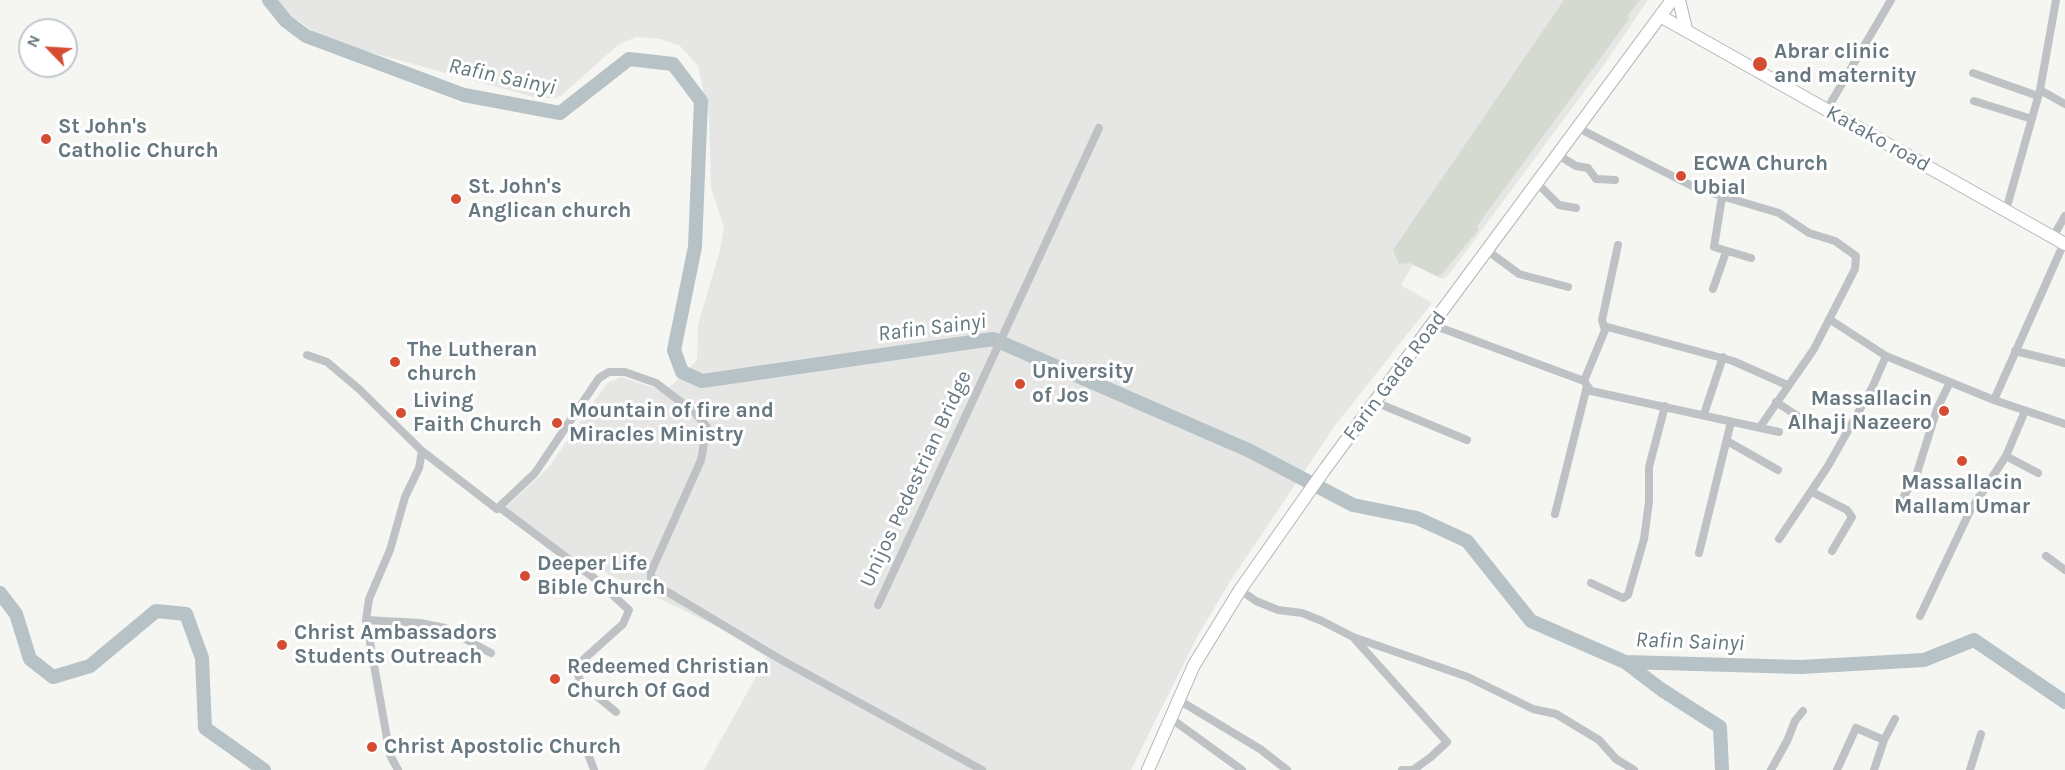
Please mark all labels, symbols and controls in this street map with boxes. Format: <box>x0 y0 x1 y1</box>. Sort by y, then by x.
north arrow <box>18 18 78 78</box>
text: N <box>22 32 44 50</box>
place label: Abrar clinic and maternity <box>1774 39 1916 89</box>
water label: Rafin Sainyi <box>446 53 558 101</box>
marker: Abrar clinic and maternity <box>1751 55 1769 73</box>
street label: Katako road <box>1822 100 1934 178</box>
place label: St John's Catholic Church <box>58 114 219 164</box>
marker: St John's Catholic Church <box>39 132 53 146</box>
place label: ECWA Church Ubial <box>1693 151 1828 201</box>
marker: ECWA Church Ubial <box>1674 169 1688 183</box>
place label: St. John's Anglican church <box>468 174 631 224</box>
marker: St. John's Anglican church <box>449 192 463 206</box>
street label: Farin Gada Road <box>1338 306 1452 446</box>
water label: Rafin Sainyi <box>876 308 988 348</box>
place label: The Lutheran church <box>407 337 537 387</box>
marker: The Lutheran church <box>388 355 402 369</box>
place label: University of Jos <box>1032 359 1134 409</box>
street label: Unijos Pedestrian Bridge <box>855 367 977 591</box>
marker: University of Jos <box>1013 377 1027 391</box>
place label: Massallacin Alhaji Nazeero <box>1788 386 1932 436</box>
place label: Living Faith Church <box>413 388 542 438</box>
place label: Mountain of fire and Miracles Ministry <box>569 398 774 448</box>
marker: Massallacin Alhaji Nazeero <box>1937 404 1951 418</box>
marker: Living Faith Church <box>394 406 408 420</box>
marker: Mountain of fire and Miracles Ministry <box>550 416 564 430</box>
marker: Massallacin Mallam Umar <box>1955 454 1969 468</box>
place label: Massallacin Mallam Umar <box>1894 470 2030 520</box>
place label: Deeper Life Bible Church <box>537 551 665 601</box>
marker: Deeper Life Bible Church <box>518 569 532 583</box>
place label: Christ Ambassadors Students Outreach <box>294 620 497 670</box>
water label: Rafin Sainyi <box>1635 627 1745 657</box>
marker: Christ Ambassadors Students Outreach <box>275 638 289 652</box>
place label: Redeemed Christian Church Of God <box>567 654 769 704</box>
marker: Redeemed Christian Church Of God <box>548 672 562 686</box>
place label: Christ Apostolic Church <box>384 734 621 760</box>
marker: Christ Apostolic Church <box>365 740 379 754</box>

